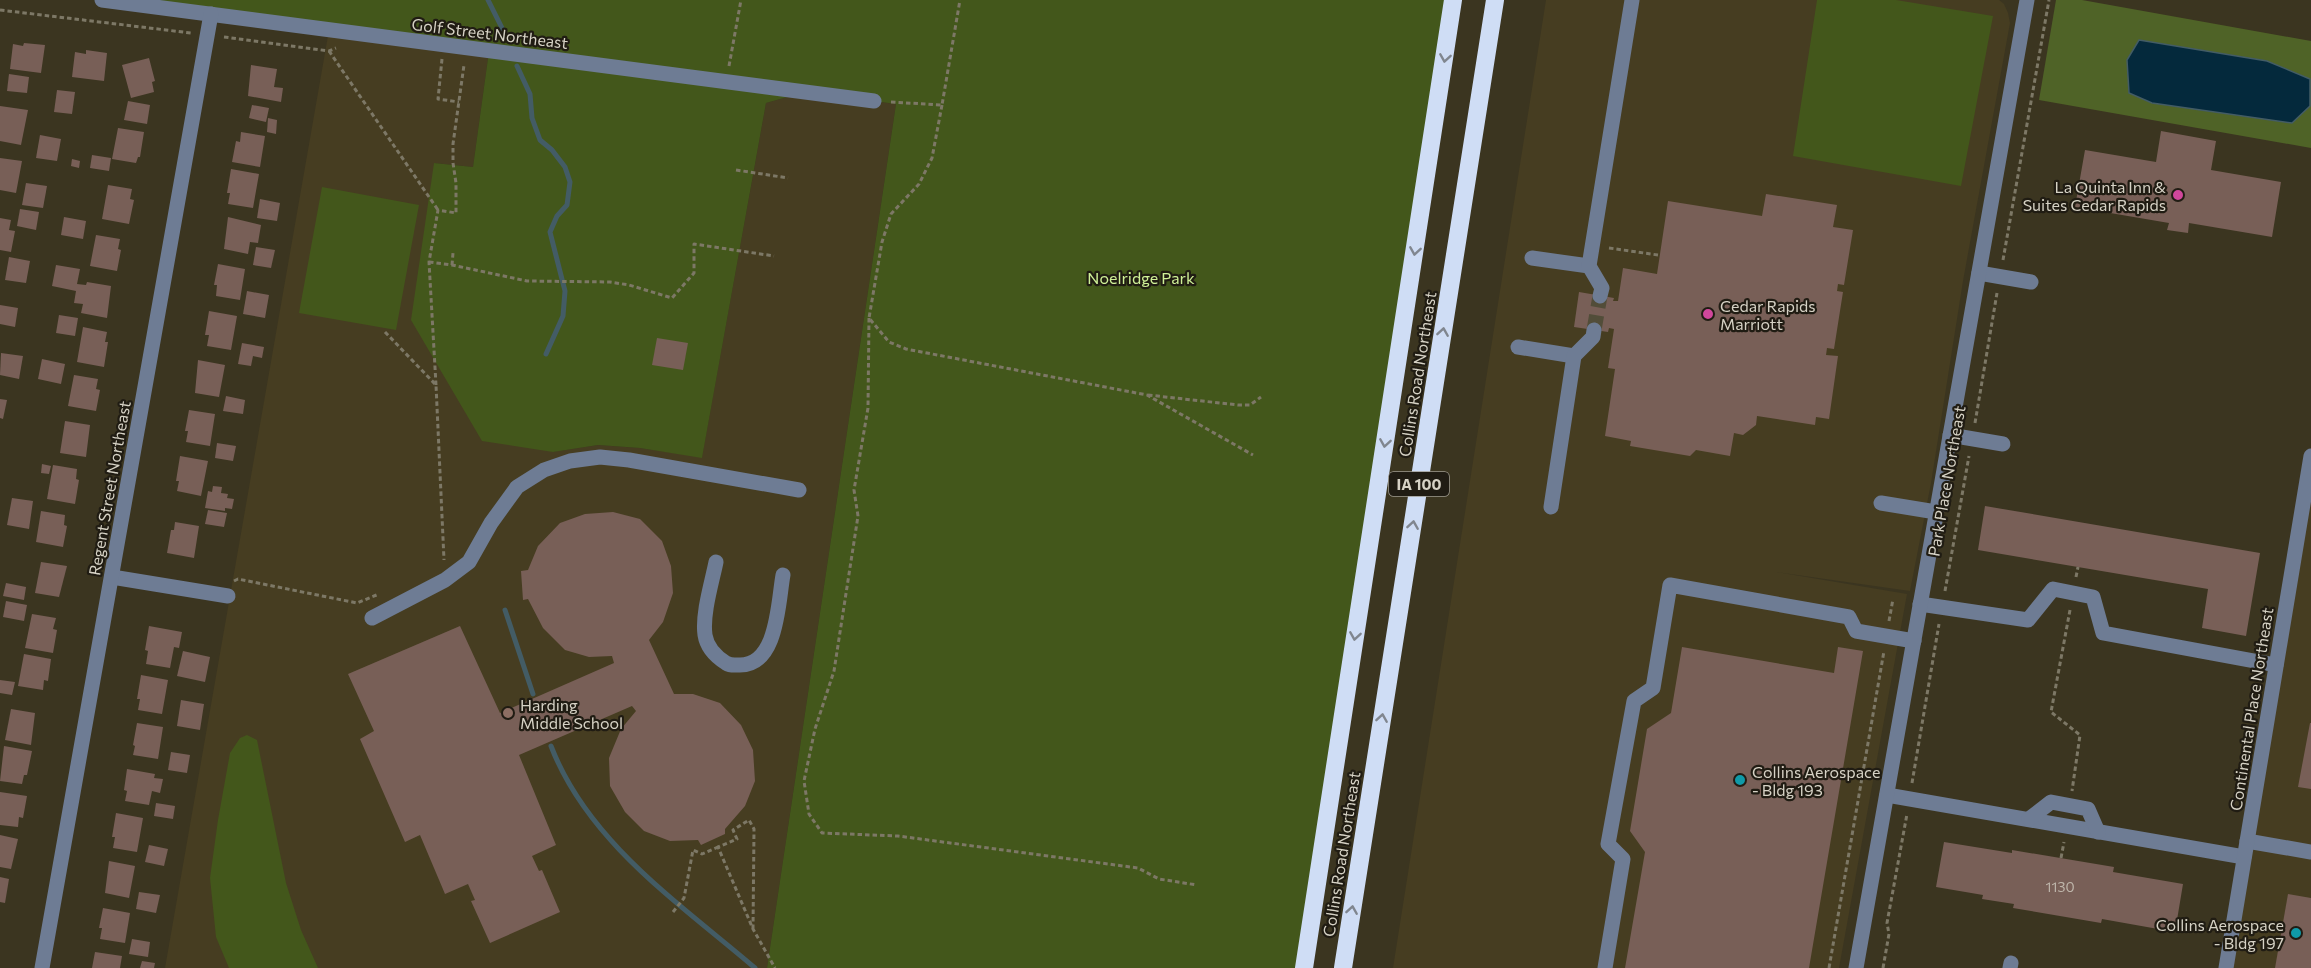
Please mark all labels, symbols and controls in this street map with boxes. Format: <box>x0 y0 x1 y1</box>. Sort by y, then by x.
street label: Golf Street Northeast <box>411 14 570 52</box>
one-way arrow <box>1439 53 1451 62</box>
place label: La Quinta Inn & Suites Cedar Rapids <box>2023 177 2166 214</box>
marker: La Quinta Inn & Suites Cedar Rapids <box>2171 188 2185 202</box>
one-way arrow <box>1409 246 1421 255</box>
park label: Noelridge Park <box>1087 268 1195 287</box>
street label: Collins Road Northeast <box>1395 290 1440 458</box>
place label: Cedar Rapids Marriott <box>1720 296 1816 333</box>
marker: Cedar Rapids Marriott <box>1701 307 1715 321</box>
one-way arrow <box>1436 328 1449 338</box>
street label: Regent Street Northeast <box>84 399 134 577</box>
street label: Park Place Northeast <box>1923 404 1969 558</box>
one-way arrow <box>1380 439 1392 448</box>
road number: IA 100 <box>1389 472 1449 496</box>
one-way arrow <box>1406 520 1418 530</box>
street label: Continental Place Northeast <box>2226 606 2277 812</box>
one-way arrow <box>1350 631 1362 641</box>
place label: Harding Middle School <box>520 695 623 732</box>
marker: Harding Middle School <box>501 706 515 720</box>
one-way arrow <box>1376 713 1388 722</box>
place label: Collins Aerospace - Bldg 193 <box>1752 762 1880 799</box>
street label: Collins Road Northeast <box>1319 770 1364 938</box>
marker: Collins Aerospace - Bldg 193 <box>1733 773 1747 787</box>
house number: 1130 <box>2045 878 2075 895</box>
one-way arrow <box>1346 906 1358 915</box>
place label: Collins Aerospace - Bldg 197 <box>2156 915 2284 952</box>
marker: Collins Aerospace - Bldg 197 <box>2289 926 2303 940</box>

